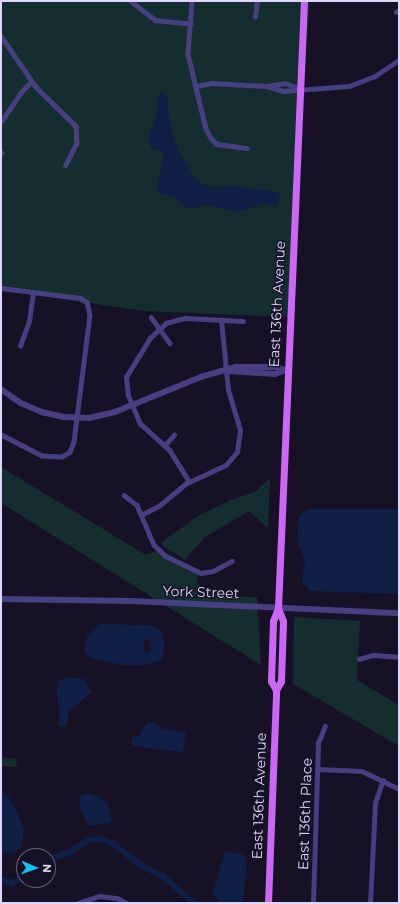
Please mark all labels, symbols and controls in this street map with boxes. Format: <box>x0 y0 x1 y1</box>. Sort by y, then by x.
street label: East 136th Avenue <box>265 240 289 368</box>
street label: York Street <box>162 582 240 602</box>
street label: East 136th Avenue <box>248 732 270 860</box>
street label: East 136th Place <box>295 758 315 870</box>
north arrow <box>16 848 56 888</box>
text: N <box>40 864 54 873</box>

